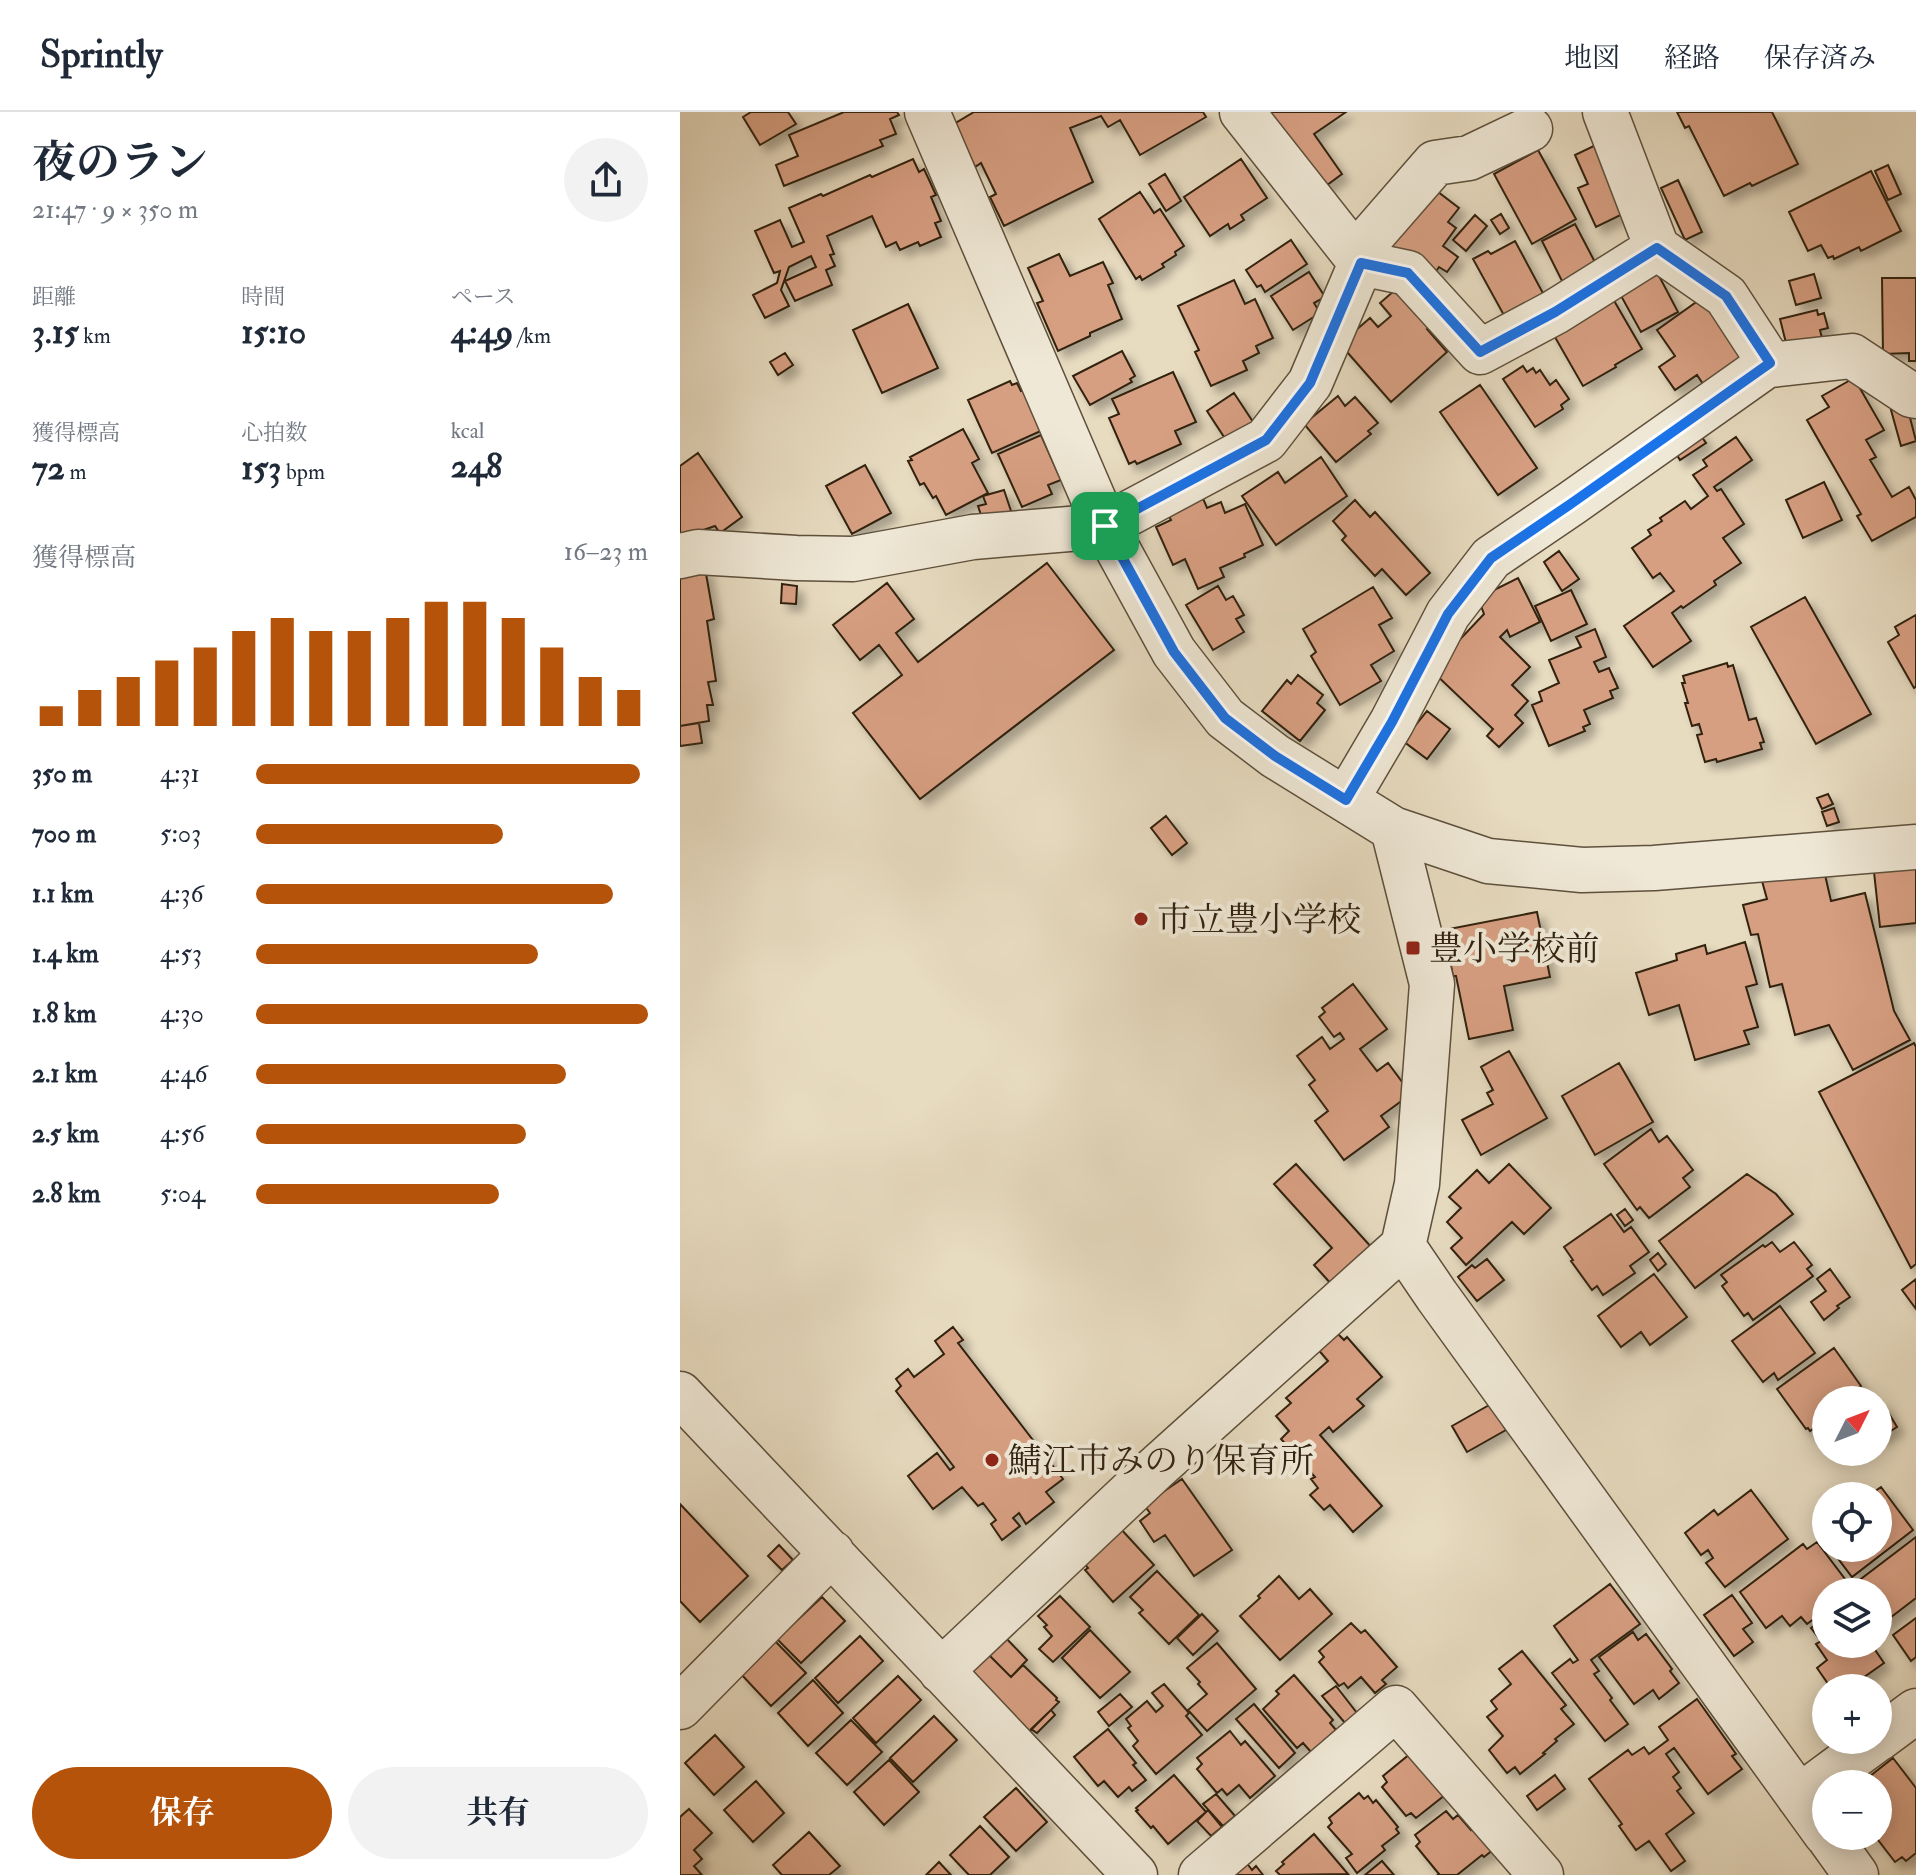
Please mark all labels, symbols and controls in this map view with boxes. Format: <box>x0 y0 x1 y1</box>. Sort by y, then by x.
text: Sprintly <box>40 31 162 79</box>
text: 地図 <box>1564 41 1620 76</box>
text: 経路 <box>1664 41 1720 76</box>
text: 保存済み <box>1764 41 1876 76</box>
text: 夜のラン <box>32 136 208 191</box>
button: share <box>564 138 648 222</box>
text: 21:47 · 9 × 350 m <box>32 194 198 226</box>
text: 距離 <box>32 283 76 311</box>
text: 時間 <box>241 283 285 311</box>
text: ペース <box>451 283 516 311</box>
text: 3.15 <box>32 311 79 354</box>
text: 15:10 <box>241 311 306 354</box>
text: 4:49 <box>451 311 513 354</box>
text: km <box>79 322 111 350</box>
text: /km <box>513 322 551 350</box>
text: kcal <box>451 417 484 445</box>
text: 獲得標高 <box>32 419 120 447</box>
text: 心拍数 <box>241 419 307 447</box>
text: 248 <box>451 445 502 488</box>
text: 72 <box>32 447 65 490</box>
text: 153 <box>241 447 281 490</box>
text: m <box>65 458 87 486</box>
text: bpm <box>281 458 325 486</box>
pin <box>1071 492 1139 560</box>
icon: arrive <box>1083 504 1127 548</box>
text: 16–23 m <box>564 536 648 568</box>
text: 獲得標高 <box>32 542 136 574</box>
text: 350 m <box>32 758 92 790</box>
text: 4:31 <box>160 758 200 790</box>
text: 700 m <box>32 818 96 850</box>
text: 5:03 <box>160 818 201 850</box>
text: 1.1 km <box>32 878 94 910</box>
text: 4:36 <box>160 878 204 910</box>
place label: 市立豊小学校 <box>1157 899 1361 942</box>
marker: 市立豊小学校 <box>1132 910 1150 928</box>
place label: 豊小学校前 <box>1429 928 1599 971</box>
text: 1.4 km <box>32 938 99 970</box>
text: 4:53 <box>160 938 202 970</box>
marker: 豊小学校前 <box>1404 939 1422 957</box>
text: 1.8 km <box>32 998 97 1030</box>
text: 4:30 <box>160 998 204 1030</box>
text: 2.1 km <box>32 1058 98 1090</box>
text: 4:46 <box>160 1058 208 1090</box>
text: 2.5 km <box>32 1118 99 1150</box>
text: 4:56 <box>160 1118 205 1150</box>
text: 2.8 km <box>32 1178 100 1210</box>
text: 5:04 <box>160 1178 205 1210</box>
north arrow <box>1812 1386 1892 1466</box>
map controls <box>1812 1386 1892 1850</box>
place label: 鯖江市みのり保育所 <box>1008 1440 1314 1483</box>
marker: 鯖江市みのり保育所 <box>983 1451 1001 1469</box>
button: locate <box>1812 1482 1892 1562</box>
button: layers <box>1812 1578 1892 1658</box>
button: + <box>1812 1674 1892 1754</box>
button: 保存 <box>32 1767 332 1859</box>
button: 共有 <box>348 1767 648 1859</box>
button: − <box>1812 1770 1892 1850</box>

